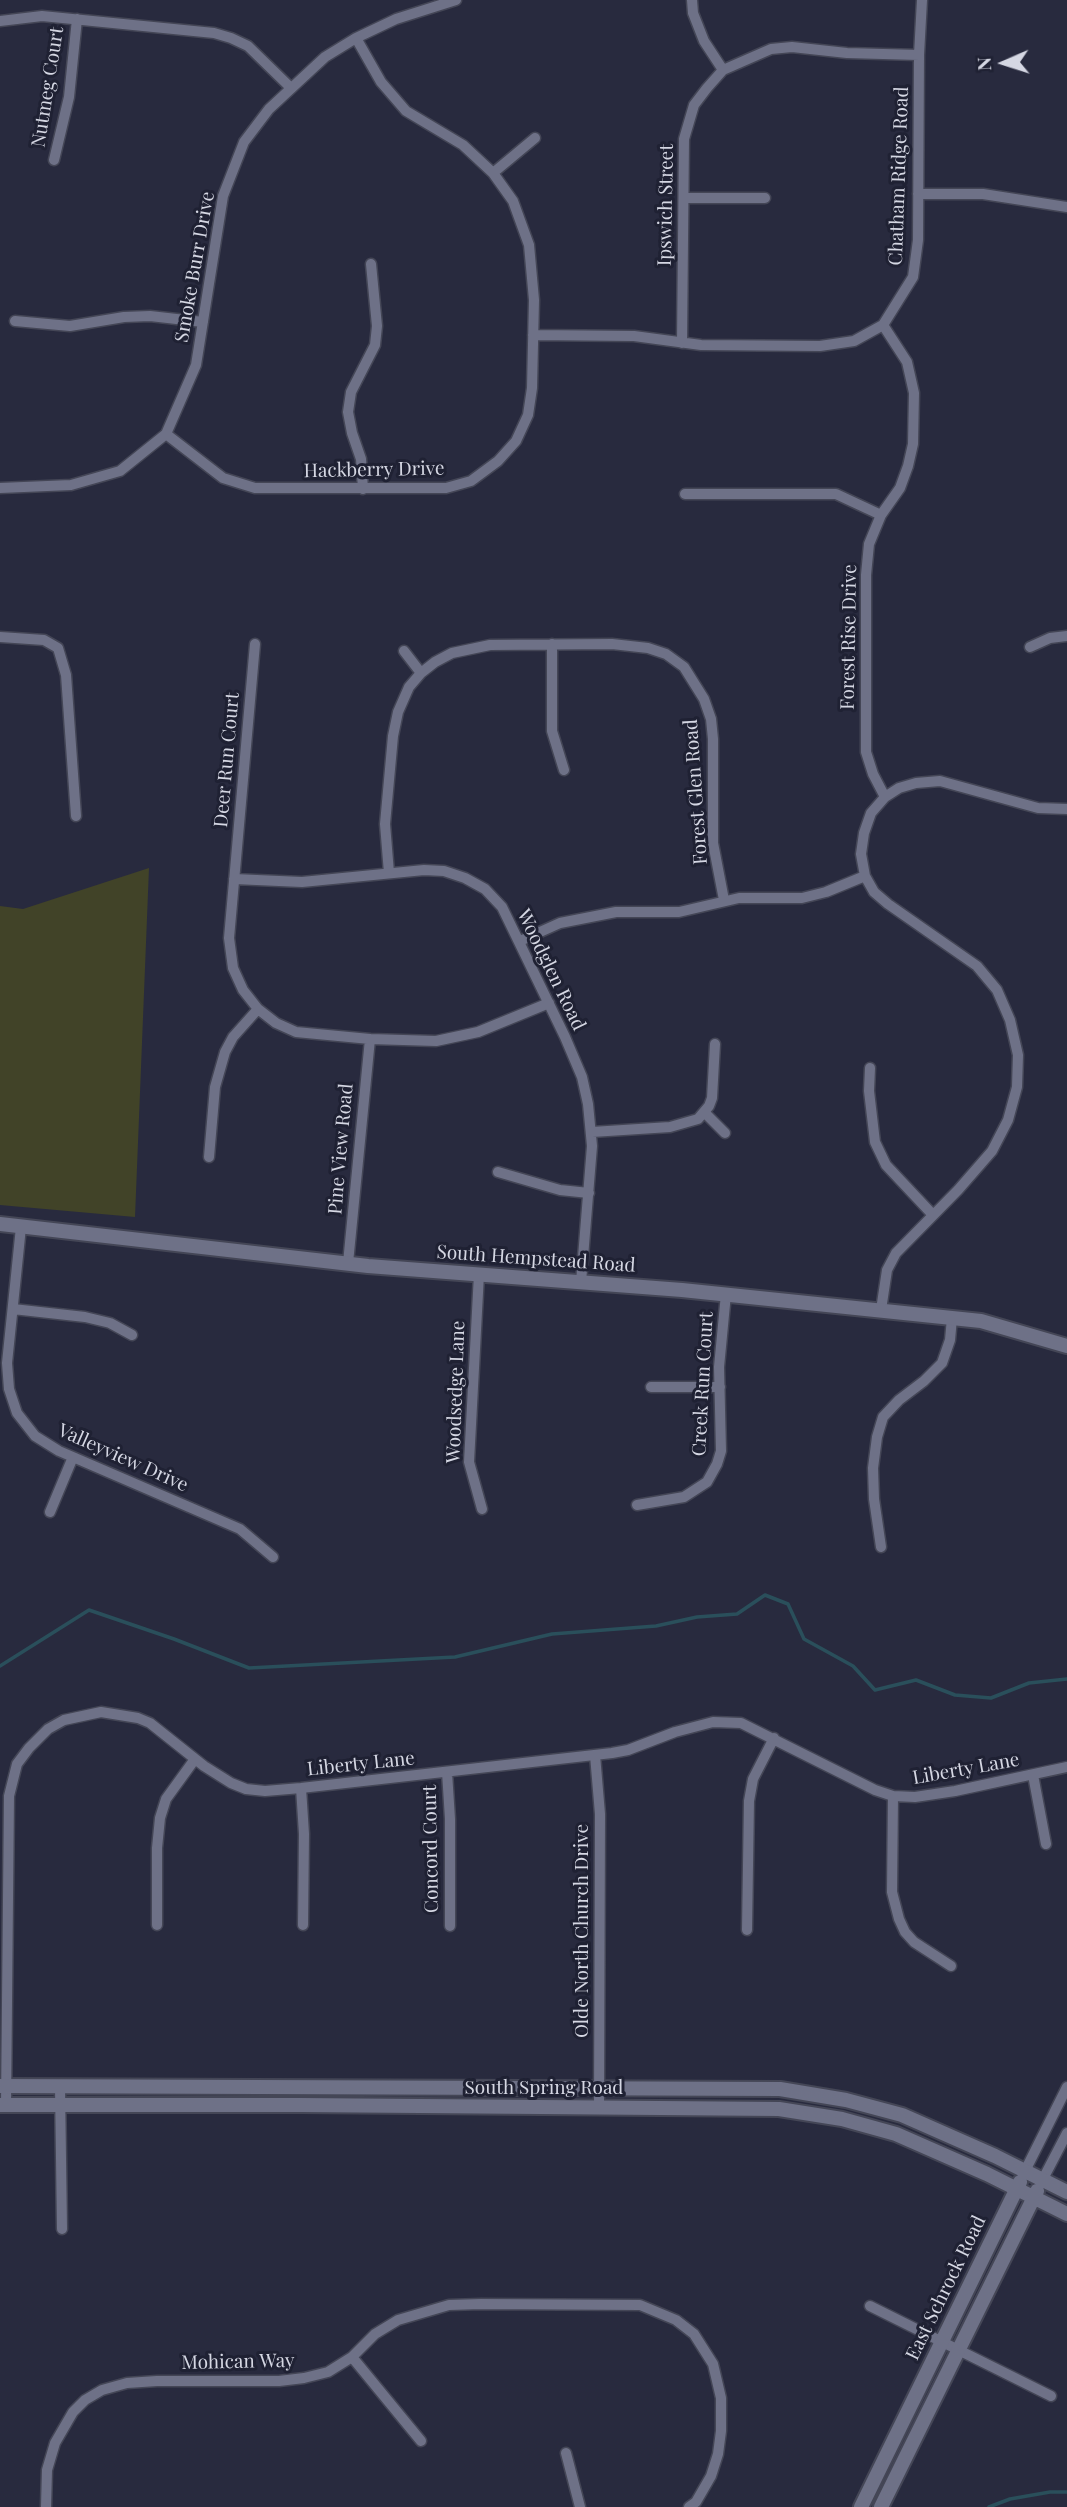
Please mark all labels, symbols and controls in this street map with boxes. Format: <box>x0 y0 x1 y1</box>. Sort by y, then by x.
street label: Nutmeg Court <box>27 25 69 149</box>
north arrow <box>969 28 1039 98</box>
text: N <box>970 57 996 72</box>
street label: Chatham Ridge Road <box>884 86 914 266</box>
street label: Ipswich Street <box>654 144 678 266</box>
street label: Smoke Burr Drive <box>171 190 219 344</box>
street label: Hackberry Drive <box>303 457 445 483</box>
street label: Forest Rise Drive <box>836 564 862 710</box>
street label: Deer Run Court <box>210 692 244 828</box>
street label: Forest Glen Road <box>680 718 712 866</box>
street label: Woodglen Road <box>512 906 590 1034</box>
street label: Pine View Road <box>324 1083 358 1215</box>
street label: South Hempstead Road <box>436 1241 636 1277</box>
street label: Creek Run Court <box>688 1311 718 1457</box>
street label: Woodsedge Lane <box>442 1320 470 1464</box>
street label: Valleyview Drive <box>54 1419 192 1497</box>
street label: Liberty Lane <box>306 1747 416 1781</box>
street label: Liberty Lane <box>911 1748 1021 1790</box>
street label: Concord Court <box>418 1785 444 1913</box>
street label: Olde North Church Drive <box>571 1824 593 2038</box>
street label: South Spring Road <box>465 2077 623 2099</box>
street label: East Schrock Road <box>901 2212 991 2364</box>
street label: Mohican Way <box>181 2350 295 2374</box>

